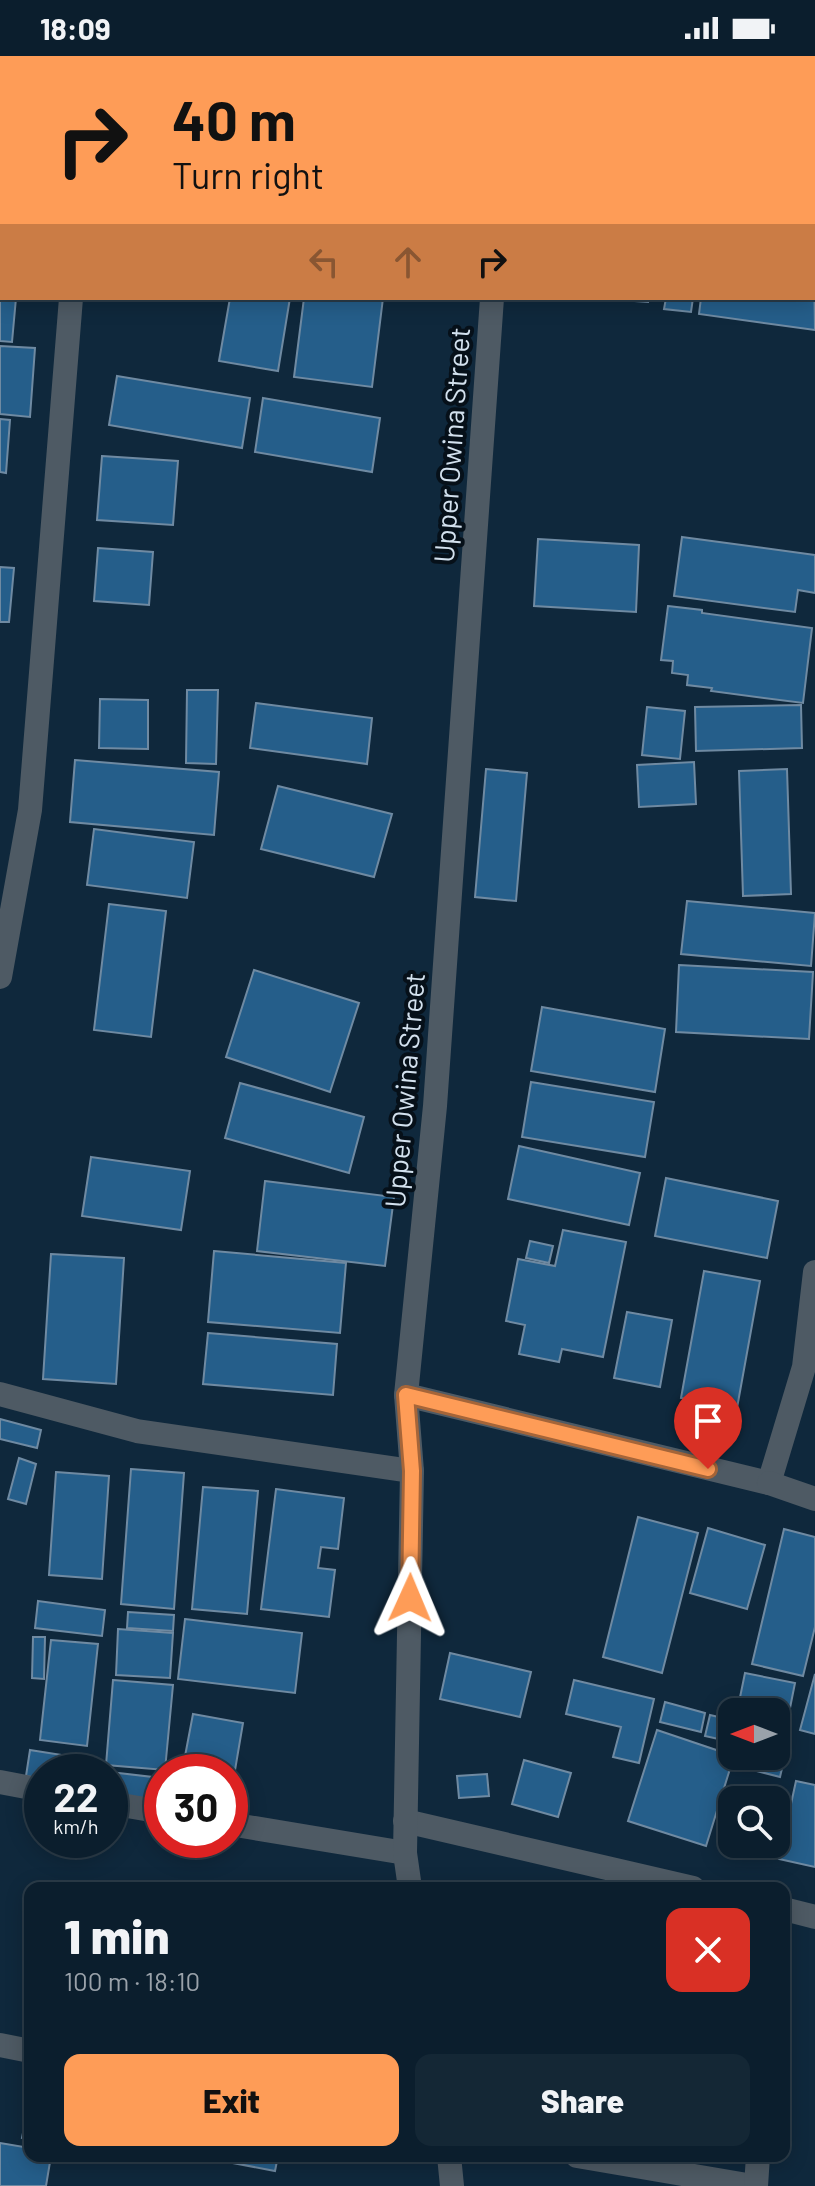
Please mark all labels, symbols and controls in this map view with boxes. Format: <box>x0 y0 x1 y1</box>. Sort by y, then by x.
text: 18:09 <box>40 10 111 46</box>
text: 40 m <box>172 85 296 152</box>
icon: right <box>40 88 144 192</box>
text: Turn right <box>172 153 324 196</box>
icon: left <box>302 240 346 284</box>
icon: ahead <box>386 240 430 284</box>
icon: right <box>470 240 514 284</box>
street label: Upper Owina Street <box>426 326 476 564</box>
street label: Upper Owina Street <box>377 971 431 1209</box>
pin <box>674 1387 742 1469</box>
icon: arrive <box>686 1399 730 1443</box>
position arrow <box>368 1556 452 1640</box>
north arrow <box>718 1698 790 1770</box>
map controls <box>718 1698 790 1858</box>
speed limit sign: 30 <box>144 1754 248 1858</box>
text: 22 <box>54 1772 98 1820</box>
button: search <box>718 1786 790 1858</box>
text: km/h <box>53 1814 99 1838</box>
text: 1 min <box>64 1906 170 1964</box>
button: close <box>666 1908 750 1992</box>
text: 100 m · 18:10 <box>64 1965 200 1996</box>
button: Exit <box>64 2054 399 2146</box>
button: Share <box>415 2054 750 2146</box>

